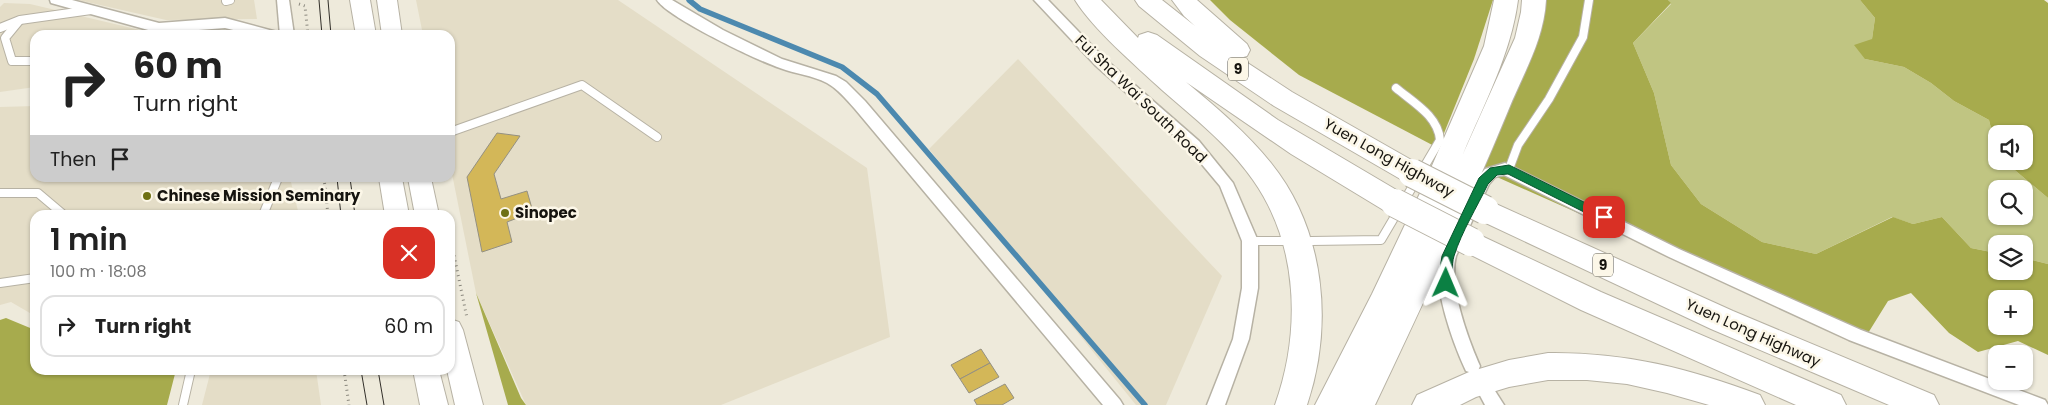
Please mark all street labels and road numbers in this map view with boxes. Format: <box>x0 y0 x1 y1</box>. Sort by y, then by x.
street label: Fui Sha Wai South Road <box>1071 30 1212 167</box>
road number: 9 <box>1228 58 1248 80</box>
street label: Yuen Long Highway <box>1320 113 1459 202</box>
road number: 9 <box>1593 254 1613 276</box>
street label: Yuen Long Highway <box>1682 293 1825 372</box>

